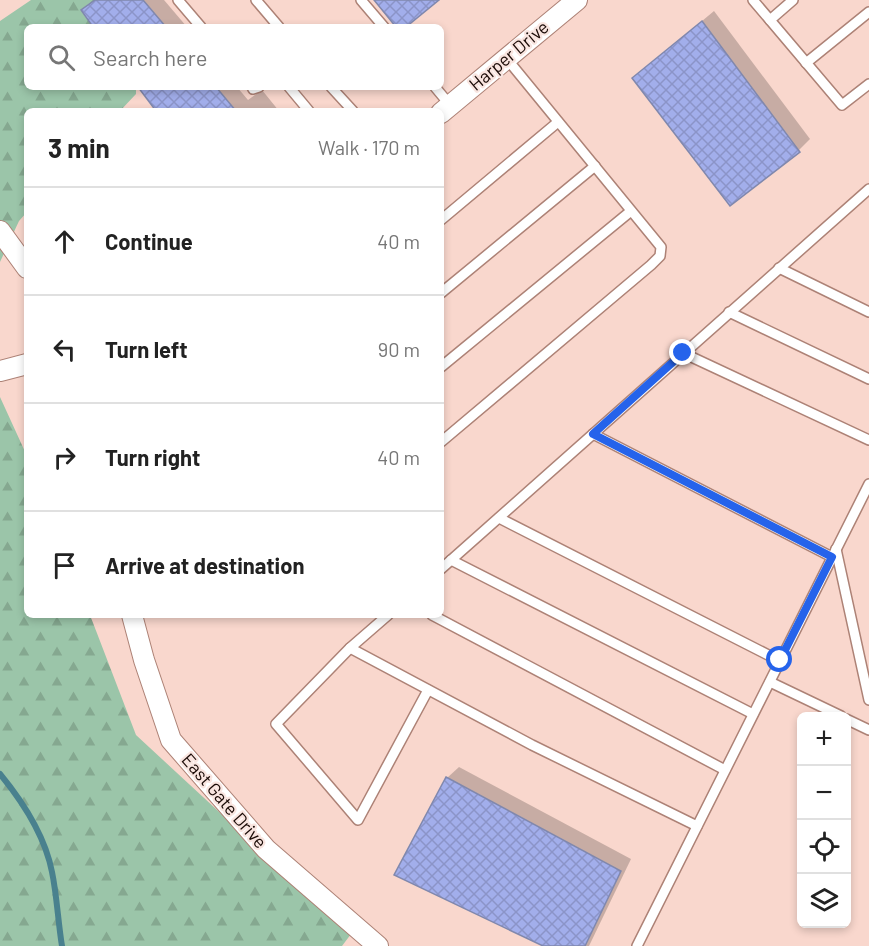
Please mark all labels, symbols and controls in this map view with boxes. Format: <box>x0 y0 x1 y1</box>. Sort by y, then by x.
street label: Harper Drive <box>464 16 553 95</box>
search box <box>24 24 444 90</box>
icon: search <box>45 41 78 74</box>
text: Search here <box>93 44 207 70</box>
text: 3 min <box>48 132 110 163</box>
text: Walk · 170 m <box>318 135 420 159</box>
icon: ahead <box>48 225 81 258</box>
text: Continue <box>105 228 193 254</box>
text: 40 m <box>377 229 420 253</box>
icon: left <box>48 333 81 366</box>
text: Turn left <box>105 336 188 362</box>
text: 90 m <box>378 337 420 361</box>
route end <box>669 339 695 365</box>
icon: right <box>48 441 81 474</box>
text: Turn right <box>105 444 200 470</box>
text: 40 m <box>377 445 420 469</box>
icon: arrive <box>48 549 81 582</box>
text: Arrive at destination <box>105 552 304 578</box>
route start <box>766 646 792 672</box>
map controls <box>797 712 851 928</box>
button: + <box>797 712 851 766</box>
street label: East Gate Drive <box>178 748 272 852</box>
button: − <box>797 766 851 820</box>
button: locate <box>797 820 851 874</box>
button: layers <box>797 874 851 928</box>

